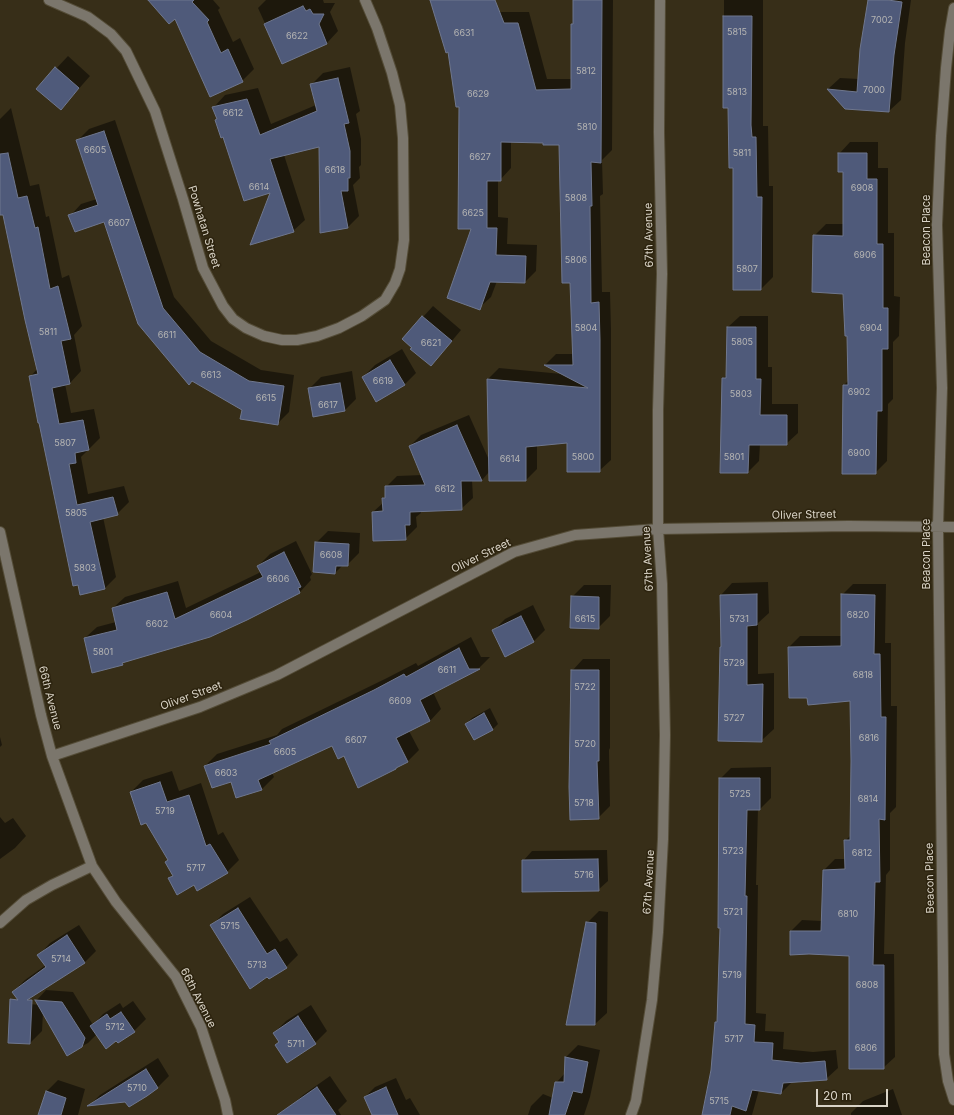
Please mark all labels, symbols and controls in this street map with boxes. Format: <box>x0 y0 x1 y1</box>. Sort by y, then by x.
house number: 7002 <box>871 15 893 25</box>
house number: 5815 <box>727 27 747 37</box>
house number: 6631 <box>454 28 474 38</box>
house number: 6622 <box>286 31 308 41</box>
house number: 5812 <box>576 66 596 76</box>
house number: 7000 <box>863 85 885 95</box>
house number: 5813 <box>727 87 747 97</box>
house number: 6629 <box>467 89 489 99</box>
house number: 6612 <box>223 108 243 118</box>
house number: 5810 <box>577 122 597 132</box>
house number: 6605 <box>84 145 106 155</box>
house number: 5811 <box>733 148 751 158</box>
house number: 6627 <box>469 152 491 162</box>
house number: 6618 <box>325 165 345 175</box>
house number: 6614 <box>249 182 269 192</box>
house number: 6908 <box>851 183 873 193</box>
street label: Powhatan Street <box>185 184 223 270</box>
house number: 5808 <box>565 193 587 203</box>
street label: Beacon Place <box>920 195 934 265</box>
street label: 67th Avenue <box>642 202 656 268</box>
house number: 6625 <box>462 208 484 218</box>
house number: 6607 <box>108 218 130 228</box>
house number: 6906 <box>854 250 876 260</box>
house number: 5806 <box>565 255 587 265</box>
house number: 5807 <box>736 264 758 274</box>
house number: 5804 <box>575 323 597 333</box>
house number: 6904 <box>860 323 882 333</box>
house number: 5811 <box>39 327 57 337</box>
house number: 6611 <box>158 330 176 340</box>
house number: 5805 <box>731 337 753 347</box>
house number: 6621 <box>421 338 441 348</box>
house number: 6613 <box>201 370 221 380</box>
house number: 6619 <box>373 376 393 386</box>
house number: 6902 <box>848 387 870 397</box>
house number: 5803 <box>730 389 752 399</box>
house number: 6615 <box>256 393 276 403</box>
house number: 6617 <box>318 400 338 410</box>
house number: 5807 <box>54 438 76 448</box>
house number: 6900 <box>848 448 870 458</box>
house number: 5800 <box>572 452 594 462</box>
house number: 5801 <box>724 452 744 462</box>
house number: 6614 <box>500 454 520 464</box>
house number: 6612 <box>435 484 455 494</box>
house number: 5805 <box>65 508 87 518</box>
street label: Oliver Street <box>772 508 836 522</box>
street label: Beacon Place <box>920 519 934 589</box>
street label: 67th Avenue <box>640 526 656 592</box>
street label: Oliver Street <box>449 536 513 576</box>
house number: 6608 <box>320 550 342 560</box>
house number: 5803 <box>74 563 96 573</box>
house number: 6606 <box>267 574 289 584</box>
house number: 6604 <box>210 610 232 620</box>
house number: 6820 <box>847 610 869 620</box>
house number: 6615 <box>575 614 595 624</box>
house number: 5731 <box>729 614 749 624</box>
house number: 6602 <box>146 619 168 629</box>
house number: 5801 <box>93 647 113 657</box>
house number: 5729 <box>723 658 745 668</box>
street label: 66th Avenue <box>36 665 64 731</box>
house number: 6611 <box>438 665 456 675</box>
house number: 6818 <box>853 670 873 680</box>
street label: Oliver Street <box>158 679 224 713</box>
house number: 5722 <box>574 682 596 692</box>
house number: 6609 <box>389 696 411 706</box>
house number: 5727 <box>723 713 745 723</box>
house number: 6816 <box>859 733 879 743</box>
house number: 6607 <box>345 735 367 745</box>
house number: 5720 <box>574 739 596 749</box>
house number: 6605 <box>274 747 296 757</box>
house number: 6603 <box>215 768 237 778</box>
house number: 5725 <box>729 789 751 799</box>
house number: 6814 <box>858 794 878 804</box>
house number: 5718 <box>574 798 594 808</box>
house number: 5719 <box>155 806 175 816</box>
street label: Beacon Place <box>923 842 937 914</box>
house number: 5723 <box>722 846 744 856</box>
house number: 6812 <box>852 848 872 858</box>
street label: 67th Avenue <box>641 849 657 915</box>
house number: 5717 <box>186 863 206 873</box>
house number: 5716 <box>574 870 594 880</box>
house number: 5721 <box>723 907 743 917</box>
house number: 6810 <box>838 909 858 919</box>
house number: 5715 <box>220 921 240 931</box>
house number: 5714 <box>51 954 71 964</box>
house number: 5713 <box>247 960 267 970</box>
street label: 66th Avenue <box>177 966 219 1030</box>
house number: 5719 <box>722 970 742 980</box>
house number: 6808 <box>856 980 878 990</box>
house number: 5712 <box>105 1022 125 1032</box>
house number: 5717 <box>724 1034 744 1044</box>
house number: 5711 <box>287 1039 305 1049</box>
house number: 6806 <box>855 1043 877 1053</box>
scale bar <box>818 1081 890 1107</box>
house number: 5710 <box>127 1083 147 1093</box>
text: 20 m <box>823 1088 852 1103</box>
house number: 5715 <box>709 1096 729 1106</box>

